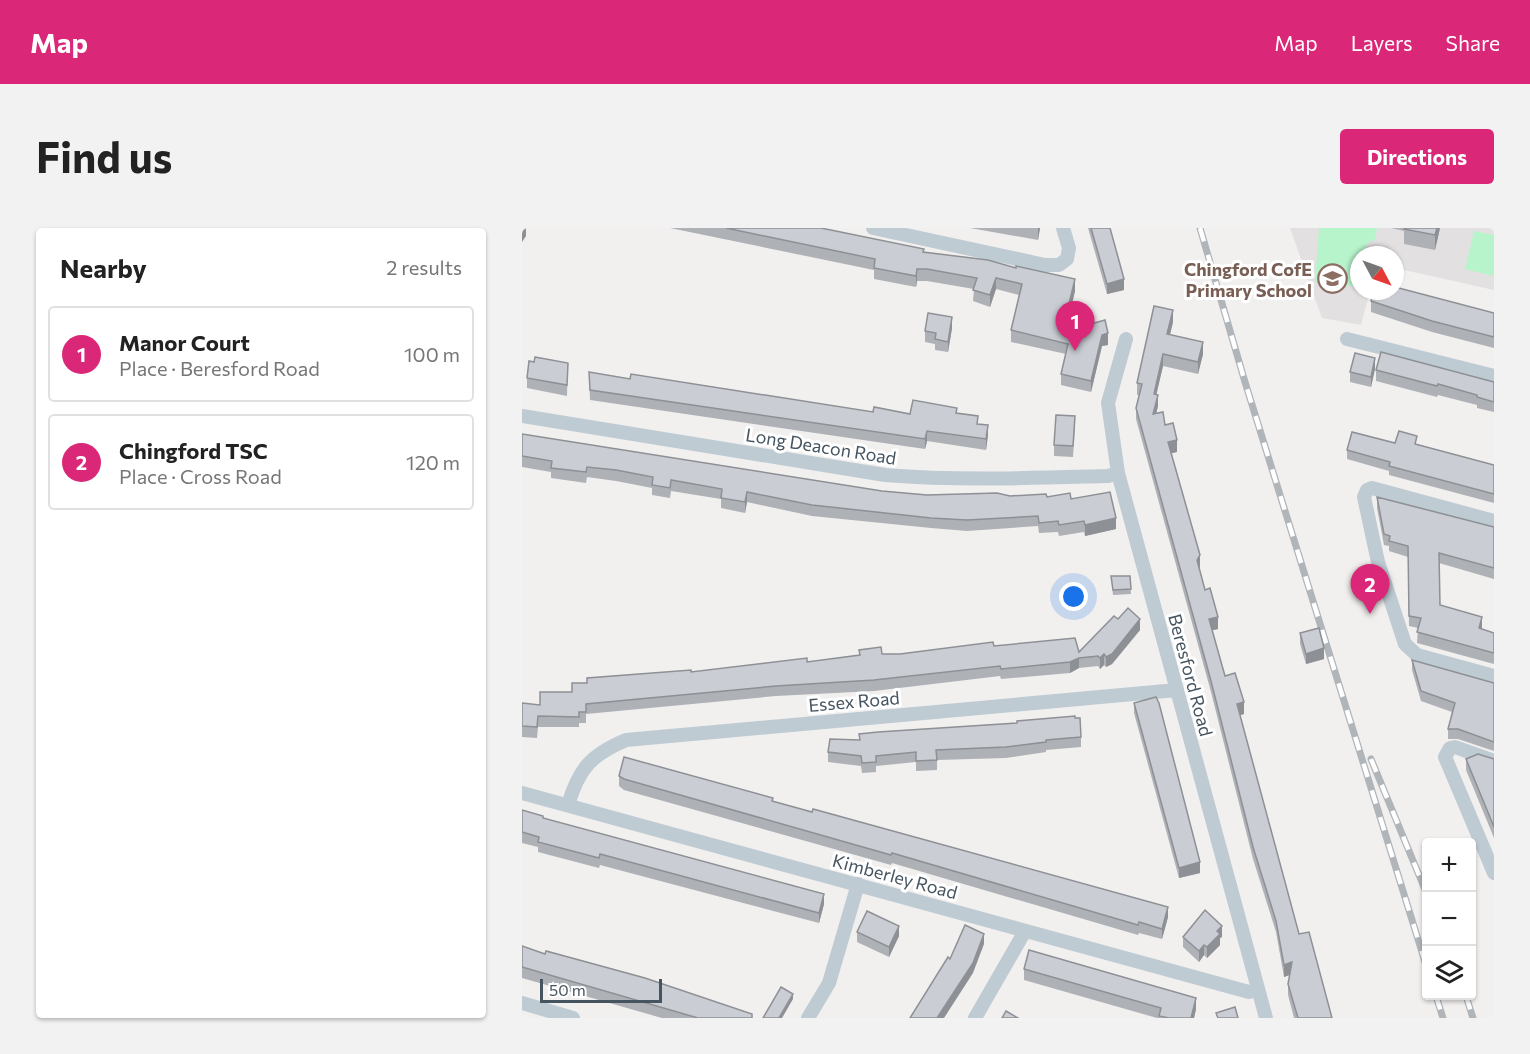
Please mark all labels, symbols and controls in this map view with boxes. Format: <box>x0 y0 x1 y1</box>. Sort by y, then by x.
text: Map <box>30 25 88 59</box>
text: Map <box>1274 30 1318 55</box>
text: Layers <box>1351 30 1413 55</box>
text: Share <box>1446 30 1500 55</box>
button: Directions <box>1340 129 1494 184</box>
text: Find us <box>36 130 172 182</box>
north arrow <box>1350 246 1404 300</box>
text: Nearby <box>60 252 147 283</box>
text: 2 results <box>386 255 462 279</box>
place label: Chingford CofE Primary School <box>1184 258 1312 301</box>
school or university icon: Chingford CofE Primary School <box>1317 263 1349 295</box>
pin: 1 <box>1056 302 1094 351</box>
text: Manor Court <box>119 329 250 356</box>
text: 1 <box>77 342 86 366</box>
text: 100 m <box>404 342 460 366</box>
text: Place · Beresford Road <box>119 356 320 380</box>
street label: Long Deacon Road <box>744 423 898 469</box>
text: Chingford TSC <box>119 437 268 464</box>
text: 2 <box>76 450 87 474</box>
text: 120 m <box>406 450 460 474</box>
text: Place · Cross Road <box>119 464 282 488</box>
pin: 2 <box>1350 564 1390 614</box>
your location <box>1059 582 1088 611</box>
street label: Beresford Road <box>1164 611 1218 739</box>
street label: Essex Road <box>807 686 901 716</box>
map controls <box>1422 838 1476 1000</box>
button: + <box>1422 838 1476 892</box>
street label: Kimberley Road <box>830 849 960 903</box>
button: − <box>1422 892 1476 946</box>
button: layers <box>1422 946 1476 1000</box>
scale bar <box>540 976 662 1004</box>
text: 50 m <box>549 980 586 999</box>

